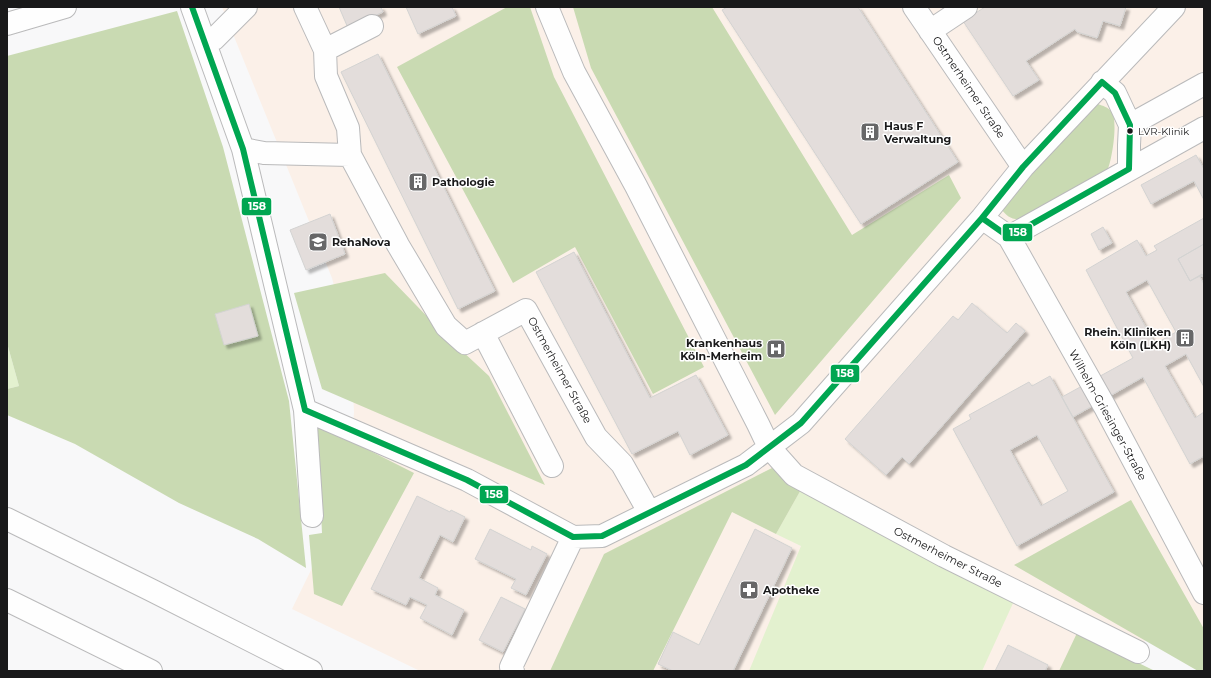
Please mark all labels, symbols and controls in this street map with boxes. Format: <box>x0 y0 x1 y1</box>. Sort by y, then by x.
street label: Ostmerheimer Straße <box>930 33 1009 141</box>
place label: Haus F Verwaltung <box>883 119 951 146</box>
building icon: Haus F Verwaltung <box>859 121 881 143</box>
place label: LVR-Klinik <box>1138 125 1189 138</box>
marker: LVR-Klinik <box>1125 126 1135 136</box>
building icon: Pathologie <box>407 171 429 193</box>
place label: Pathologie <box>432 175 495 189</box>
line badge: 158 <box>241 197 272 216</box>
text: 158 <box>248 199 266 213</box>
line badge: 158 <box>1002 223 1033 242</box>
text: 158 <box>1009 225 1027 239</box>
school or university icon: RehaNova <box>307 231 329 253</box>
place label: RehaNova <box>332 235 391 249</box>
street label: Ostmerheimer Straße <box>525 314 595 426</box>
place label: Rhein. Kliniken Köln (LKH) <box>1084 325 1171 352</box>
building icon: Rhein. Kliniken Köln (LKH) <box>1174 327 1196 349</box>
place label: Krankenhaus Köln-Merheim <box>680 336 762 363</box>
hospital icon: Krankenhaus Köln-Merheim <box>765 338 787 360</box>
street label: Wilhelm-Griesinger-Straße <box>1066 347 1150 483</box>
line badge: 158 <box>830 364 860 383</box>
text: 158 <box>836 366 854 380</box>
line badge: 158 <box>479 485 509 504</box>
text: 158 <box>485 487 503 501</box>
street label: Ostmerheimer Straße <box>891 524 1005 591</box>
pharmacy icon: Apotheke <box>738 579 760 601</box>
place label: Apotheke <box>762 583 820 597</box>

